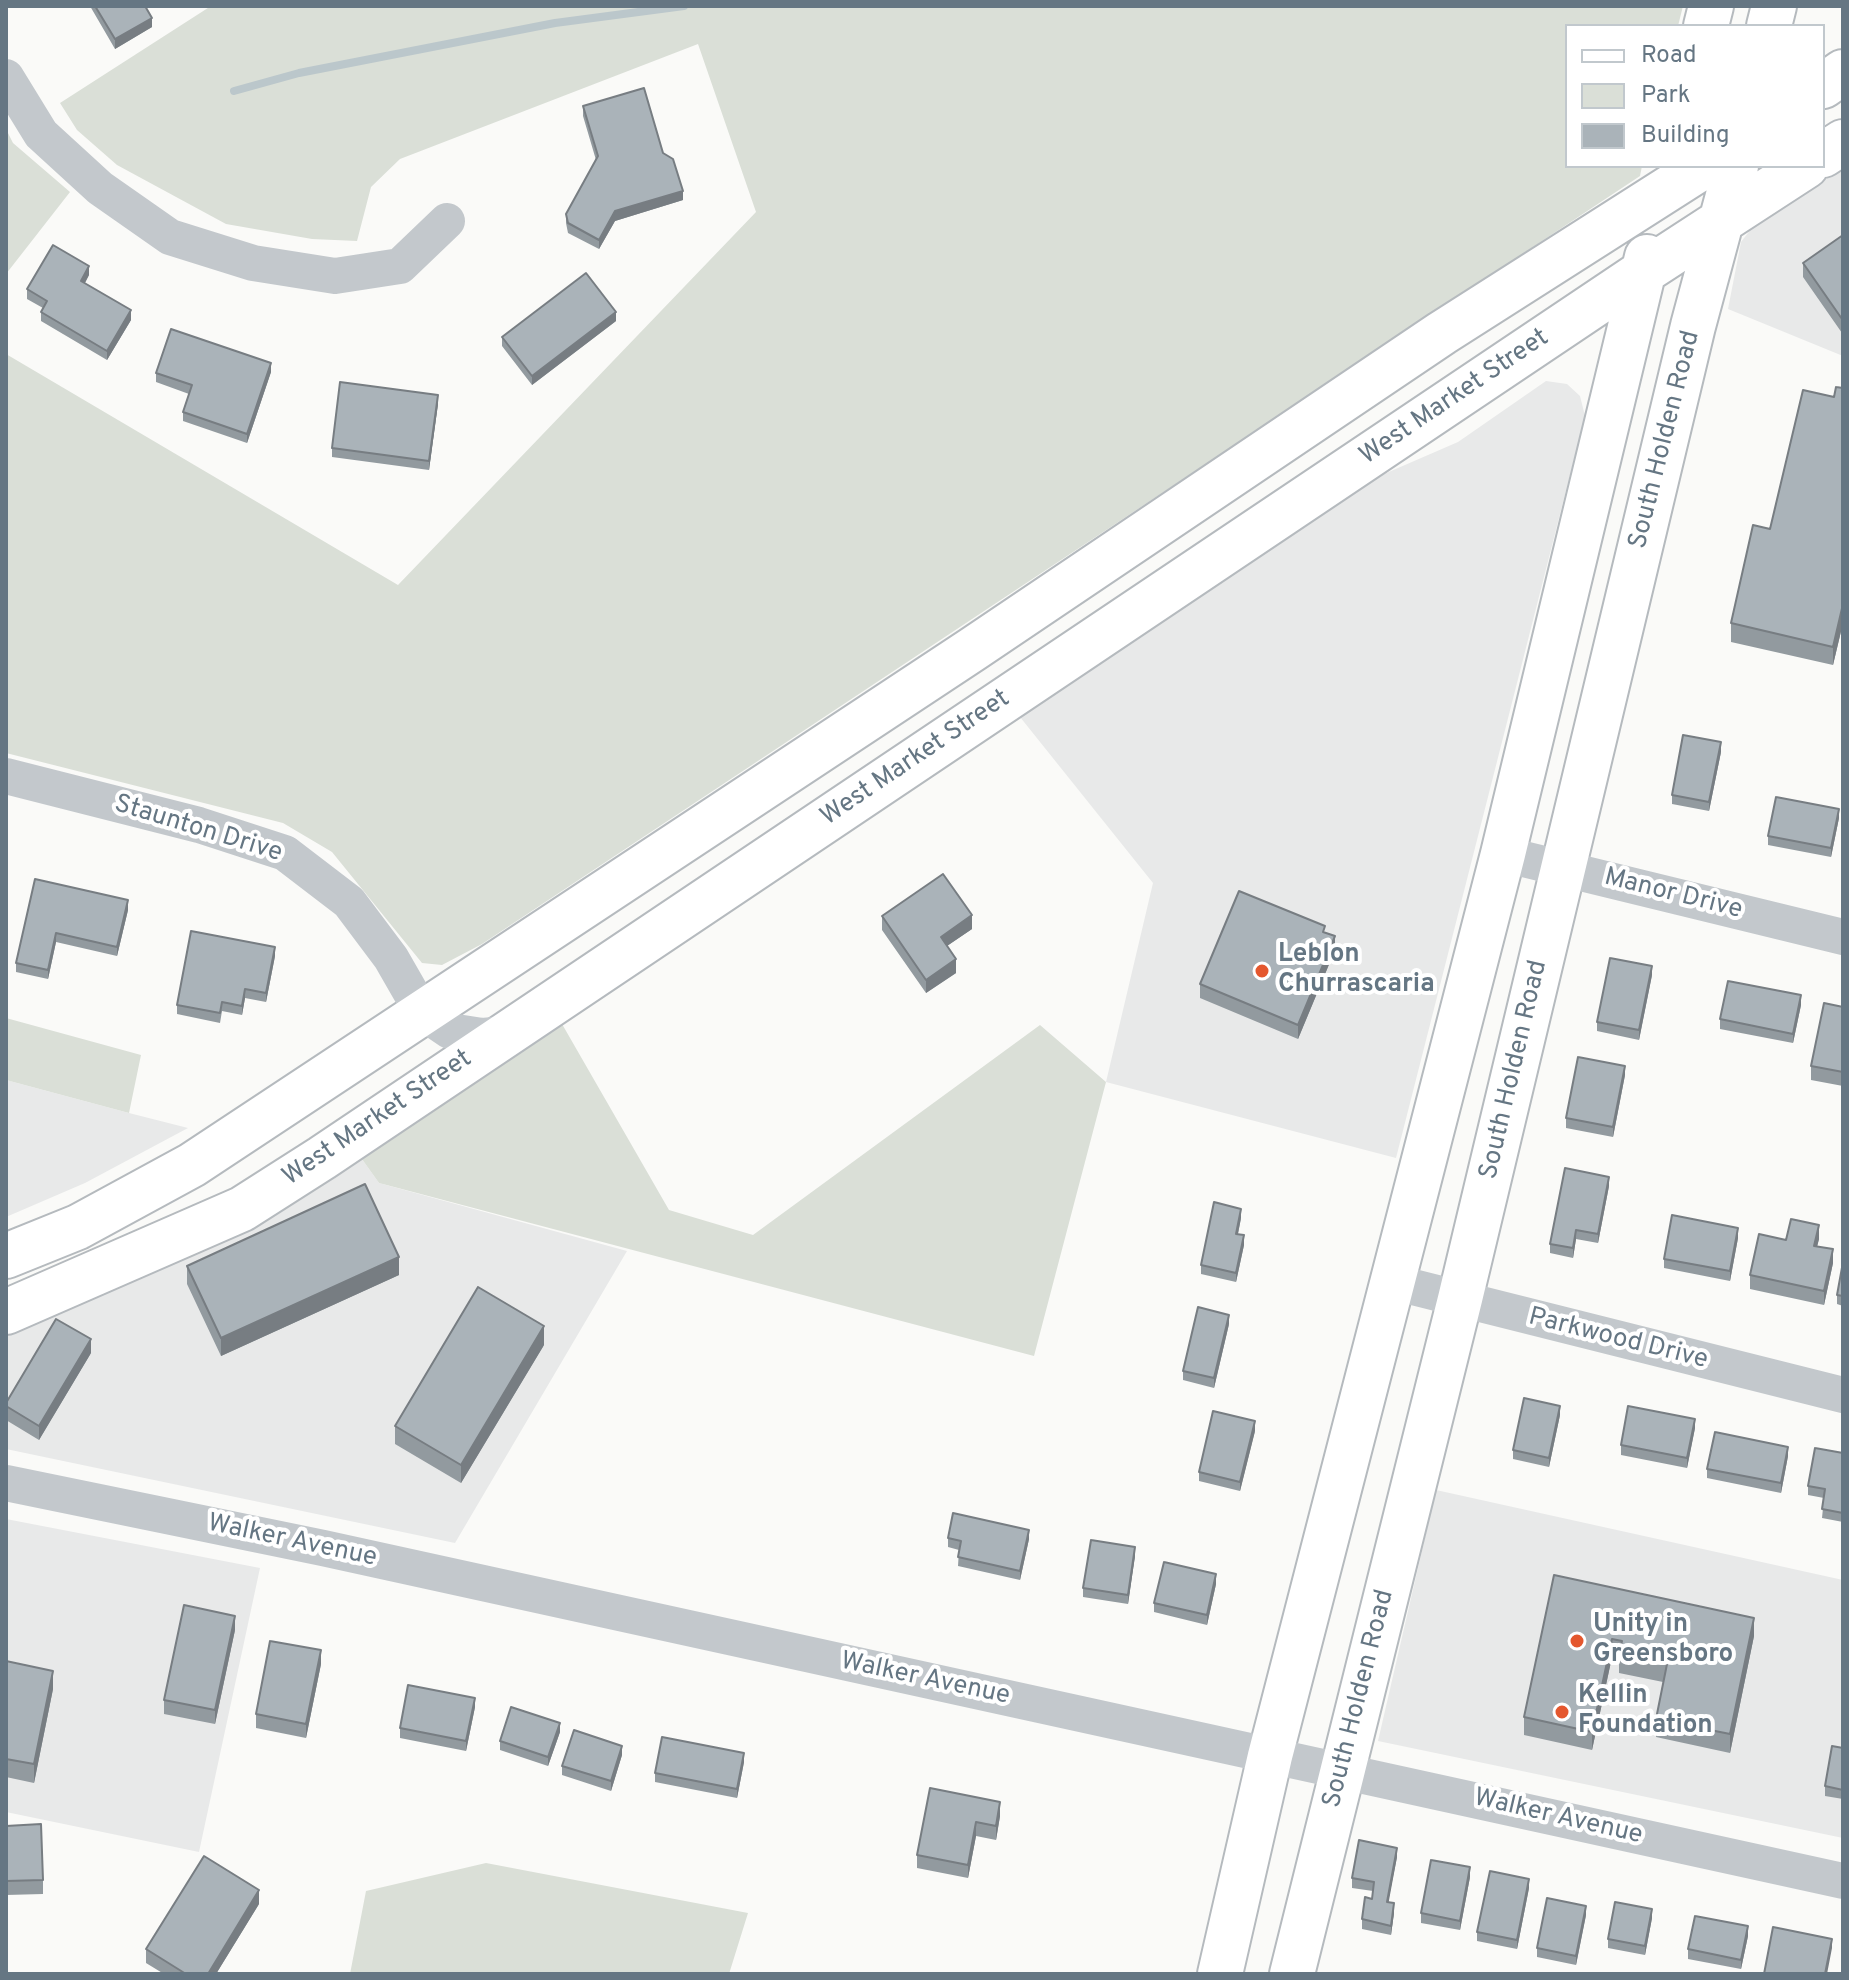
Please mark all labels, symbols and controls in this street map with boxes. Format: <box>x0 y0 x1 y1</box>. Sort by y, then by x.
legend <box>1565 24 1825 168</box>
text: Road <box>1641 41 1697 71</box>
text: Park <box>1641 81 1691 111</box>
text: Building <box>1641 121 1730 151</box>
street label: West Market Street <box>1355 323 1555 473</box>
street label: South Holden Road <box>1624 328 1708 552</box>
street label: West Market Street <box>816 684 1016 834</box>
street label: Staunton Drive <box>110 790 286 870</box>
street label: Manor Drive <box>1601 863 1745 927</box>
place label: Leblon Churrascaria <box>1278 940 1435 1002</box>
street label: South Holden Road <box>1475 958 1555 1182</box>
marker: Leblon Churrascaria <box>1253 962 1271 980</box>
street label: West Market Street <box>278 1044 478 1194</box>
street label: Parkwood Drive <box>1525 1303 1711 1377</box>
street label: Walker Avenue <box>205 1509 379 1575</box>
street label: South Holden Road <box>1318 1587 1402 1811</box>
place label: Unity in Greensboro <box>1593 1610 1733 1672</box>
marker: Unity in Greensboro <box>1568 1632 1586 1650</box>
street label: Walker Avenue <box>838 1647 1012 1713</box>
place label: Kellin Foundation <box>1578 1681 1713 1742</box>
marker: Kellin Foundation <box>1553 1703 1571 1721</box>
street label: Walker Avenue <box>1471 1783 1645 1853</box>

